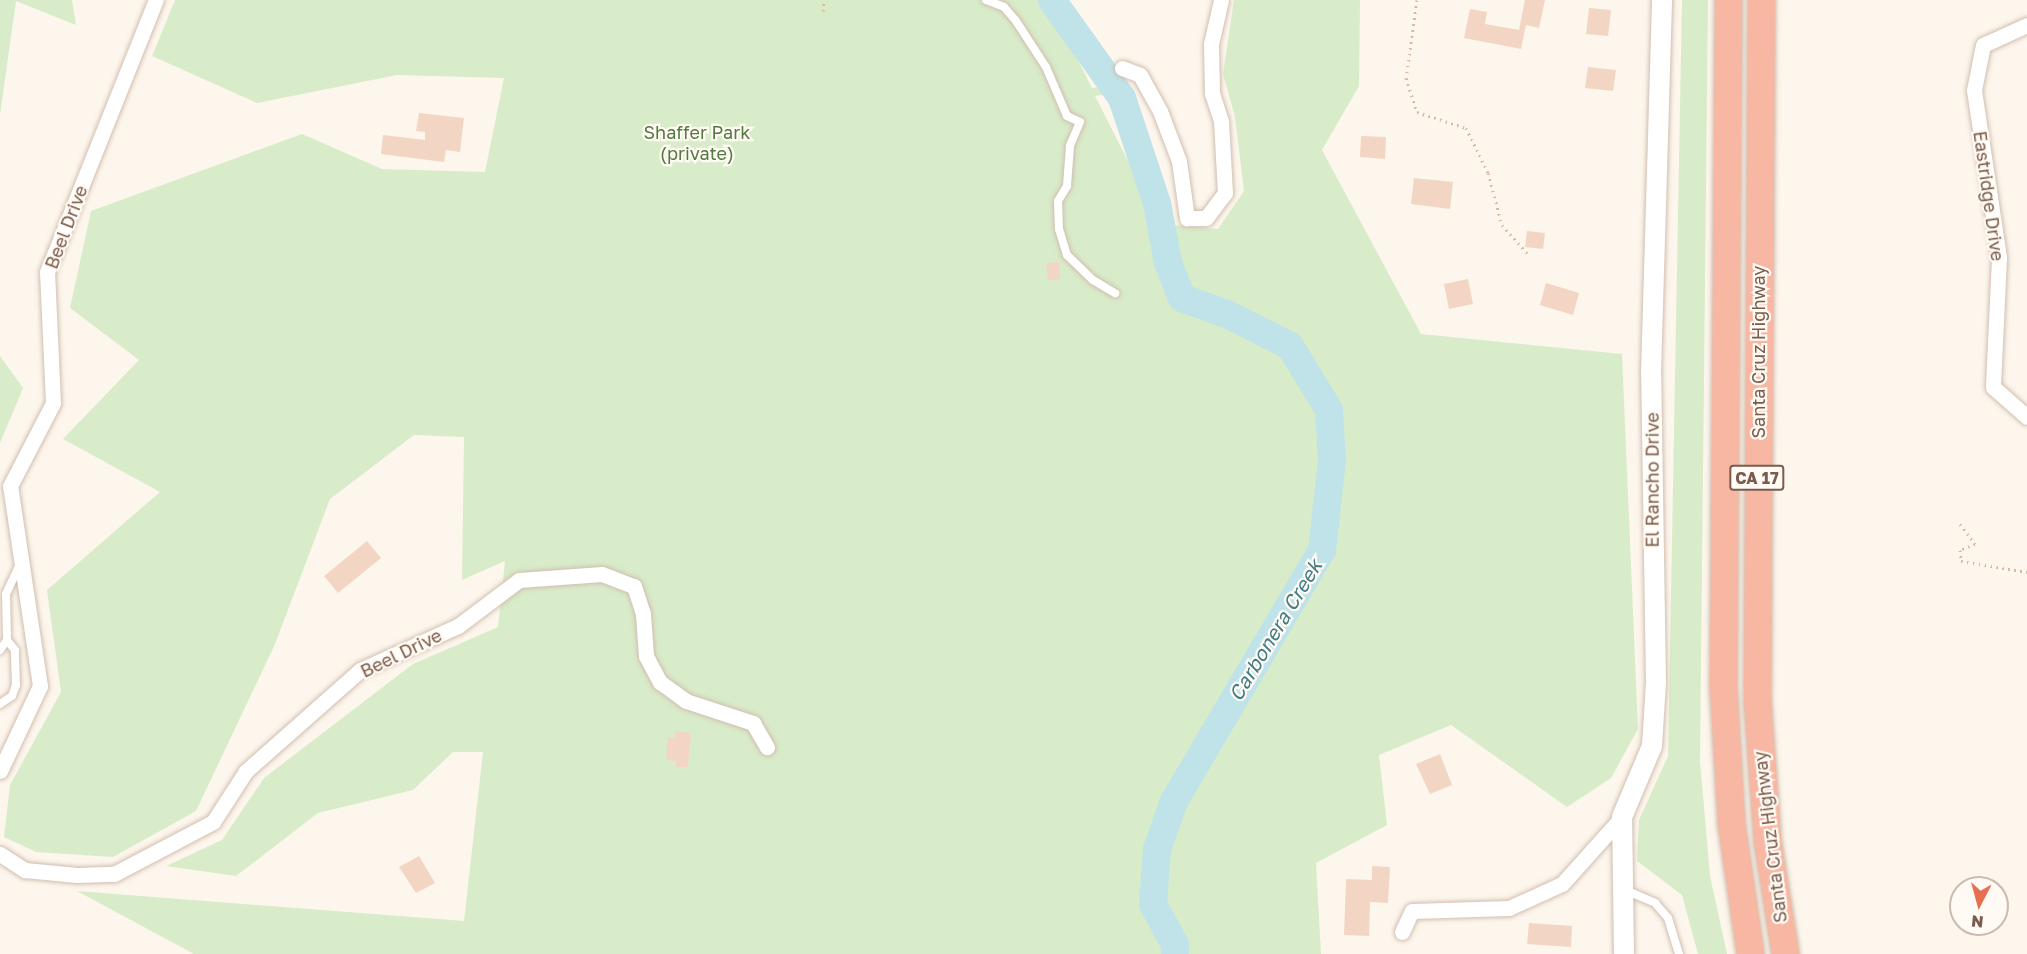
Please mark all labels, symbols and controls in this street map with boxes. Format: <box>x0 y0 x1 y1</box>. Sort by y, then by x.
park label: Shaffer Park (private) <box>644 122 750 164</box>
street label: Eastridge Drive <box>1969 130 2009 262</box>
street label: Beel Drive <box>40 182 92 272</box>
street label: Santa Cruz Highway <box>1747 266 1769 438</box>
street label: El Rancho Drive <box>1641 412 1663 548</box>
road number: CA 17 <box>1728 465 1786 491</box>
water label: Carbonera Creek <box>1223 555 1327 705</box>
street label: Beel Drive <box>357 624 445 682</box>
street label: Santa Cruz Highway <box>1749 750 1791 924</box>
north arrow <box>1949 876 2009 936</box>
text: N <box>1970 911 1984 932</box>

